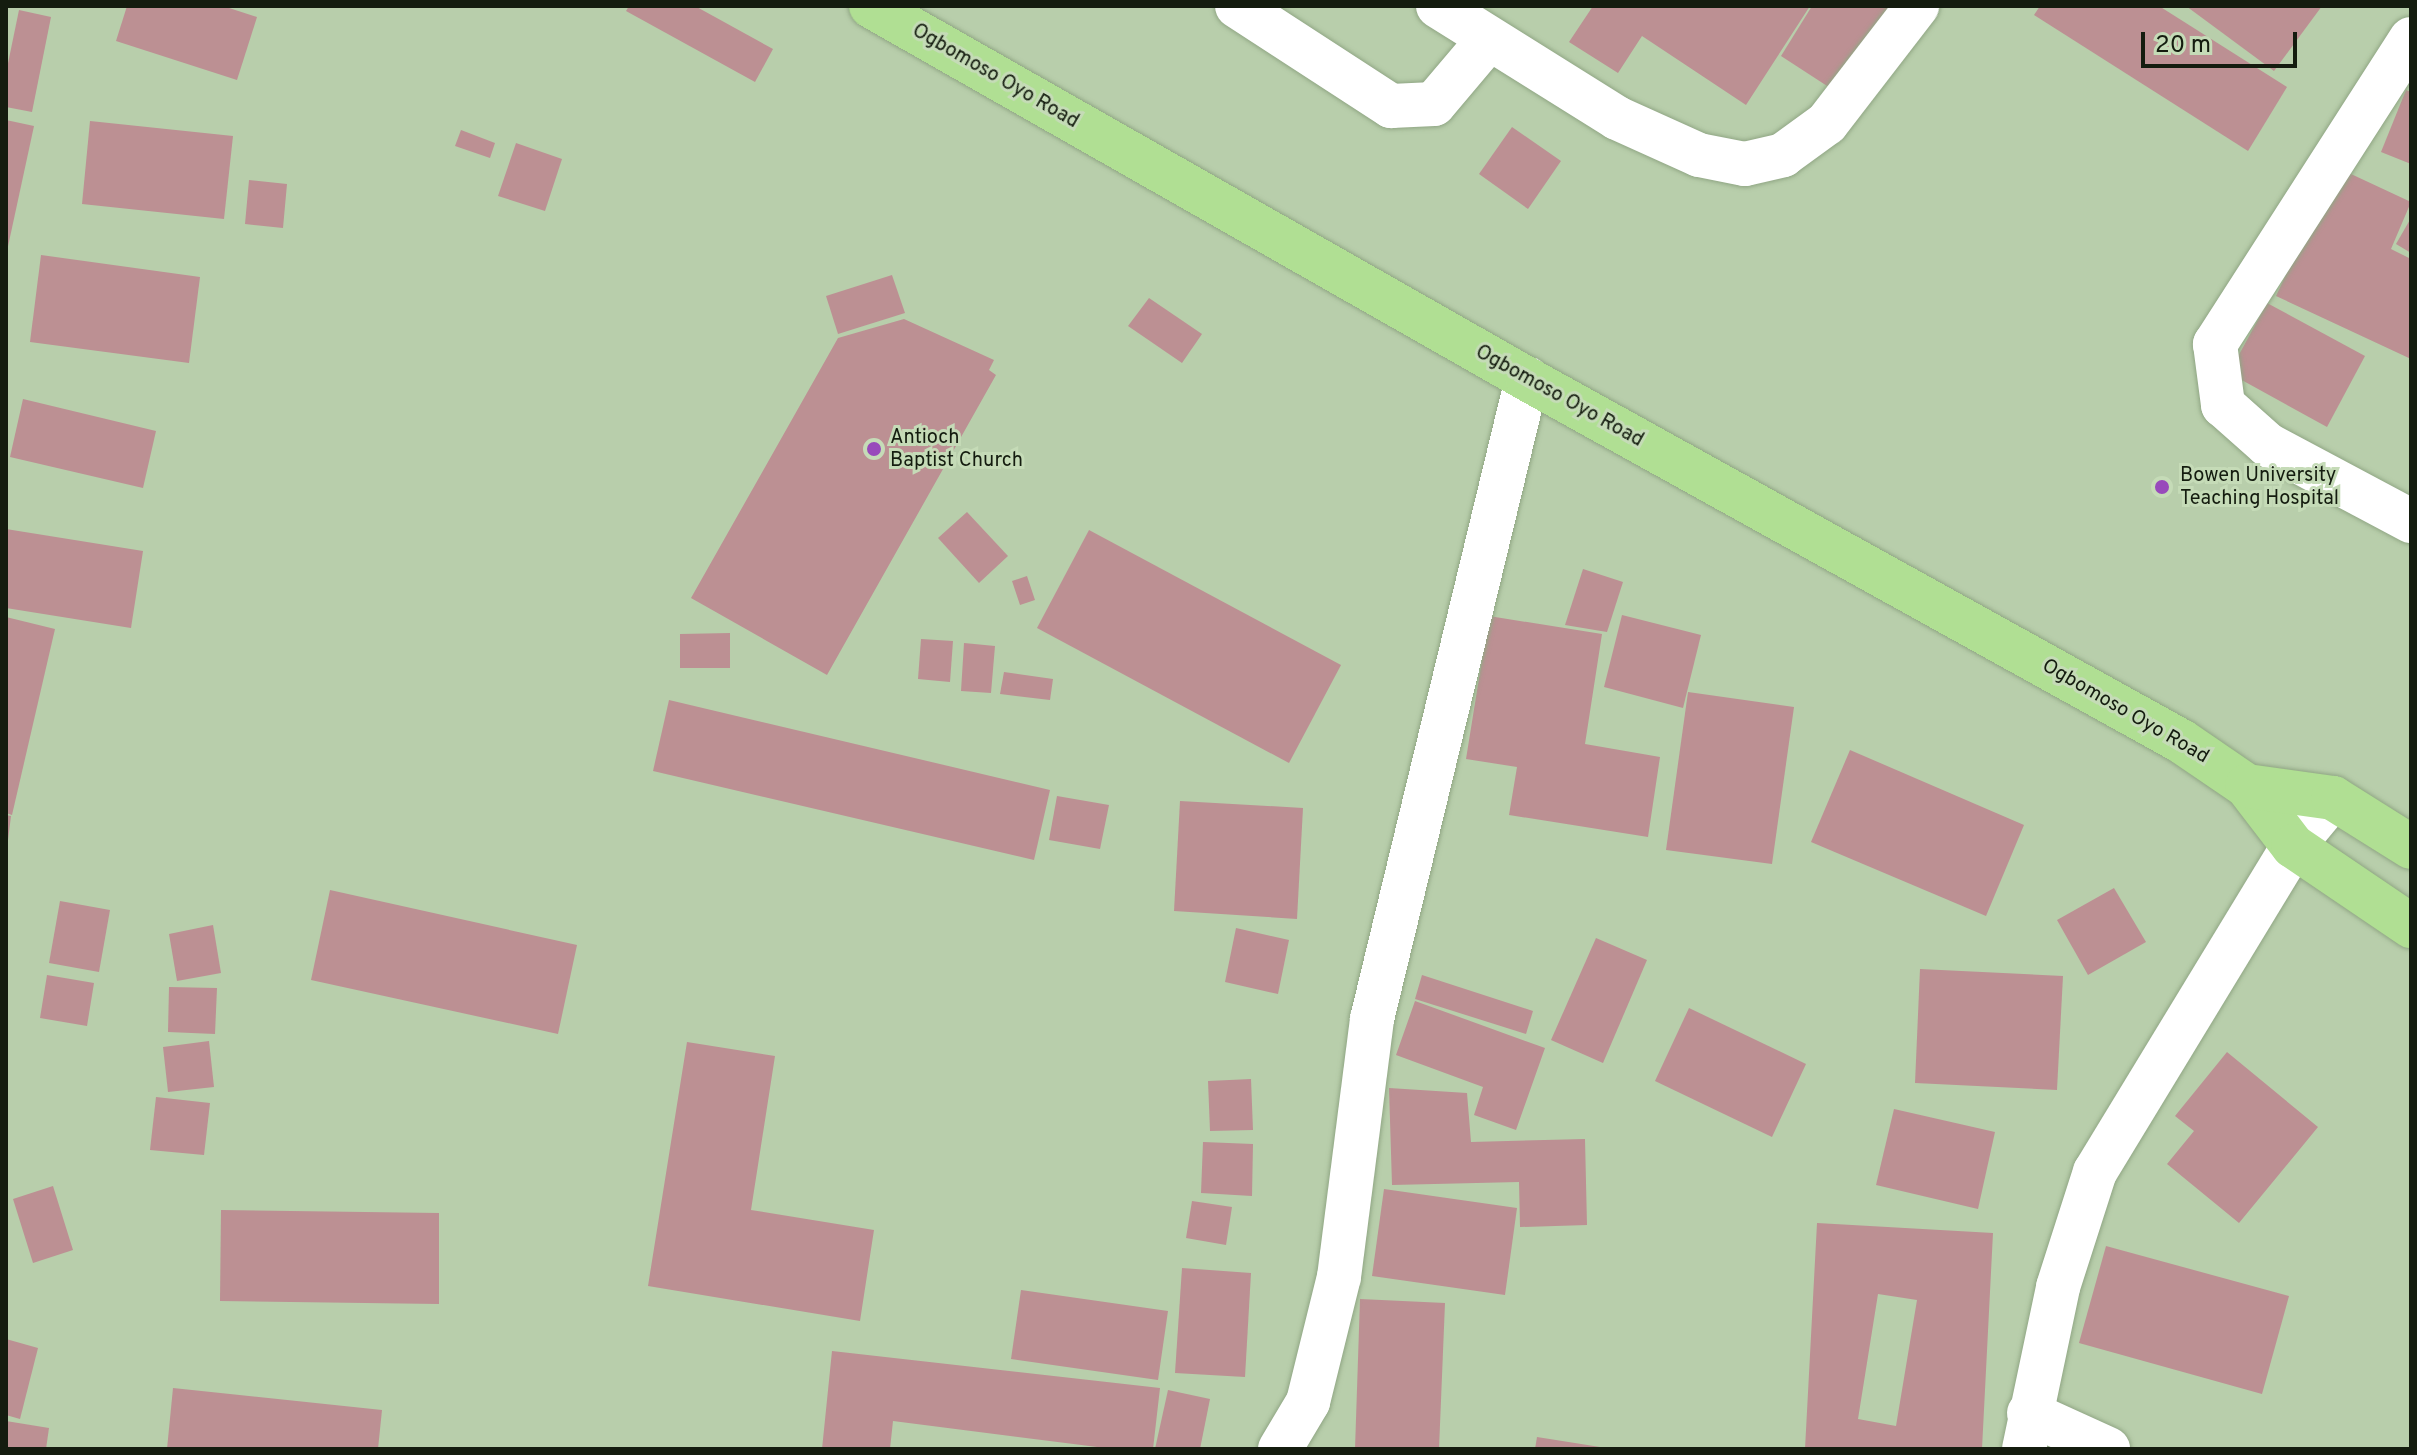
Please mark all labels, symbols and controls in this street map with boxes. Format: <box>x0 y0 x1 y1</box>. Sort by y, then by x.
scale bar <box>2145 16 2301 66</box>
street label: Ogbomoso Oyo Road <box>907 19 1083 135</box>
text: 20 m <box>2155 31 2211 61</box>
street label: Ogbomoso Oyo Road <box>1471 341 1647 453</box>
place label: Antioch Baptist Church <box>890 426 1023 473</box>
marker: Antioch Baptist Church <box>865 440 883 458</box>
place label: Bowen University Teaching Hospital <box>2180 464 2339 511</box>
marker: Bowen University Teaching Hospital <box>2151 476 2173 498</box>
street label: Ogbomoso Oyo Road <box>2037 654 2213 770</box>

